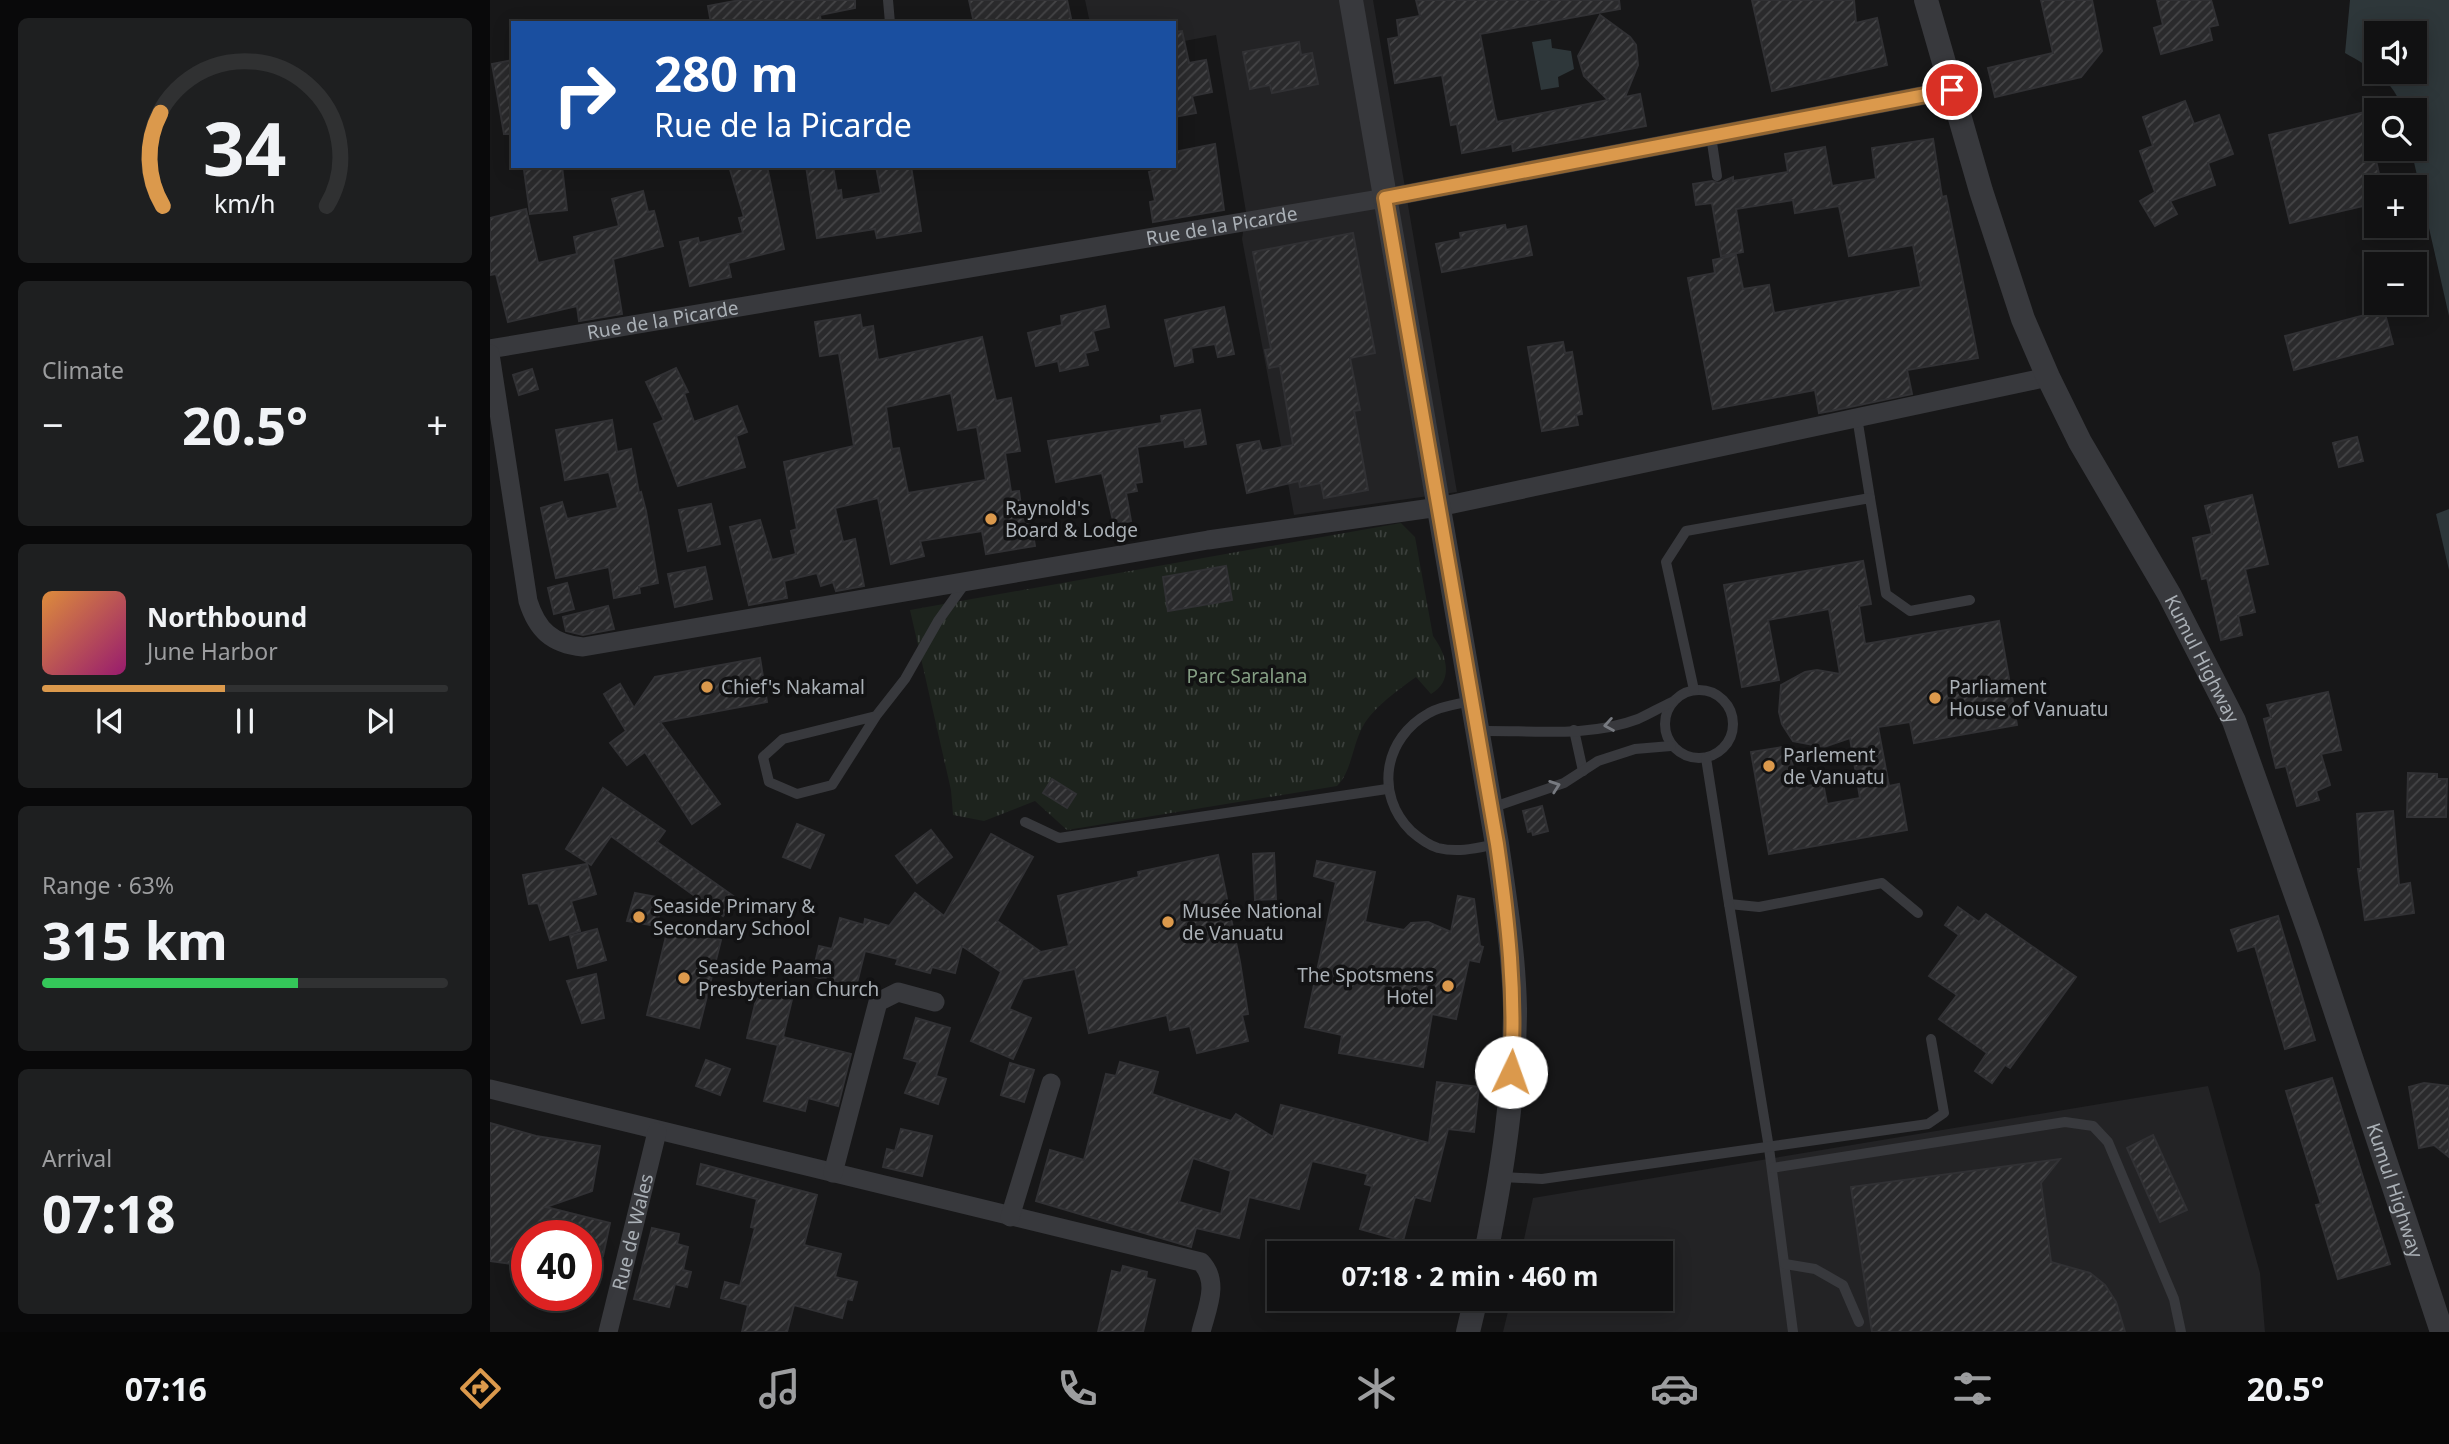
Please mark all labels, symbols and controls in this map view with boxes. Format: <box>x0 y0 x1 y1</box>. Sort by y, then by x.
map controls <box>2364 21 2427 315</box>
button: sound <box>2364 21 2427 84</box>
text: 280 m <box>654 40 799 106</box>
icon: right <box>539 49 630 140</box>
pin <box>1922 60 1982 120</box>
icon: arrive <box>1933 71 1971 109</box>
button: search <box>2364 98 2427 161</box>
text: 34 <box>203 99 287 198</box>
text: Rue de la Picarde <box>654 103 912 146</box>
button: + <box>2364 175 2427 238</box>
text: km/h <box>214 186 276 220</box>
street label: Rue de la Picarde <box>1144 200 1299 251</box>
button: − <box>2364 252 2427 315</box>
street label: Rue de la Picarde <box>585 294 740 345</box>
text: Climate <box>42 354 124 386</box>
text: 20.5° <box>182 389 308 460</box>
text: − <box>42 398 64 450</box>
text: + <box>426 398 448 450</box>
place label: Raynold's Board & Lodge <box>1005 495 1138 543</box>
marker: Raynold's Board & Lodge <box>983 511 999 527</box>
street label: Kumul Highway <box>2159 590 2246 728</box>
text: Northbound <box>147 599 307 635</box>
text: June Harbor <box>147 635 278 667</box>
park label: Parc Saralana <box>1187 663 1307 689</box>
place label: Chief's Nakamal <box>721 674 865 700</box>
place label: Parliament House of Vanuatu <box>1949 674 2108 722</box>
marker: Chief's Nakamal <box>699 679 715 695</box>
marker: Parliament House of Vanuatu <box>1927 690 1943 706</box>
icon: previous <box>91 702 129 740</box>
icon: pause <box>226 702 264 740</box>
icon: next <box>361 702 399 740</box>
one-way arrow <box>1603 717 1615 732</box>
place label: Parlement de Vanuatu <box>1783 742 1885 790</box>
marker: Parlement de Vanuatu <box>1761 758 1777 774</box>
one-way arrow <box>1548 780 1560 794</box>
text: Range · 63% <box>42 869 174 901</box>
place label: Seaside Primary & Secondary School <box>653 893 815 941</box>
place label: Musée National de Vanuatu <box>1182 898 1322 946</box>
text: 315 km <box>42 904 228 975</box>
marker: Seaside Primary & Secondary School <box>631 909 647 925</box>
marker: Musée National de Vanuatu <box>1160 914 1176 930</box>
place label: Seaside Paama Presbyterian Church <box>698 954 879 1002</box>
place label: The Spotsmens Hotel <box>1297 962 1434 1010</box>
marker: Seaside Paama Presbyterian Church <box>676 970 692 986</box>
marker: The Spotsmens Hotel <box>1440 978 1456 994</box>
position arrow <box>1474 1035 1548 1109</box>
street label: Kumul Highway <box>2361 1119 2430 1261</box>
text: Arrival <box>42 1142 112 1174</box>
street label: Rue de Wales <box>606 1171 659 1293</box>
text: 07:18 <box>42 1177 176 1248</box>
speed limit sign: 40 <box>511 1220 602 1311</box>
text: 07:18 · 2 min · 460 m <box>1342 1258 1598 1294</box>
icon: directions <box>456 1364 505 1413</box>
icon: music <box>755 1364 804 1413</box>
icon: phone <box>1053 1364 1102 1413</box>
icon: climate <box>1352 1364 1401 1413</box>
icon: car <box>1650 1364 1699 1413</box>
icon: filters <box>1948 1364 1997 1413</box>
text: 07:16 <box>125 1367 207 1410</box>
text: 20.5° <box>2247 1367 2324 1410</box>

